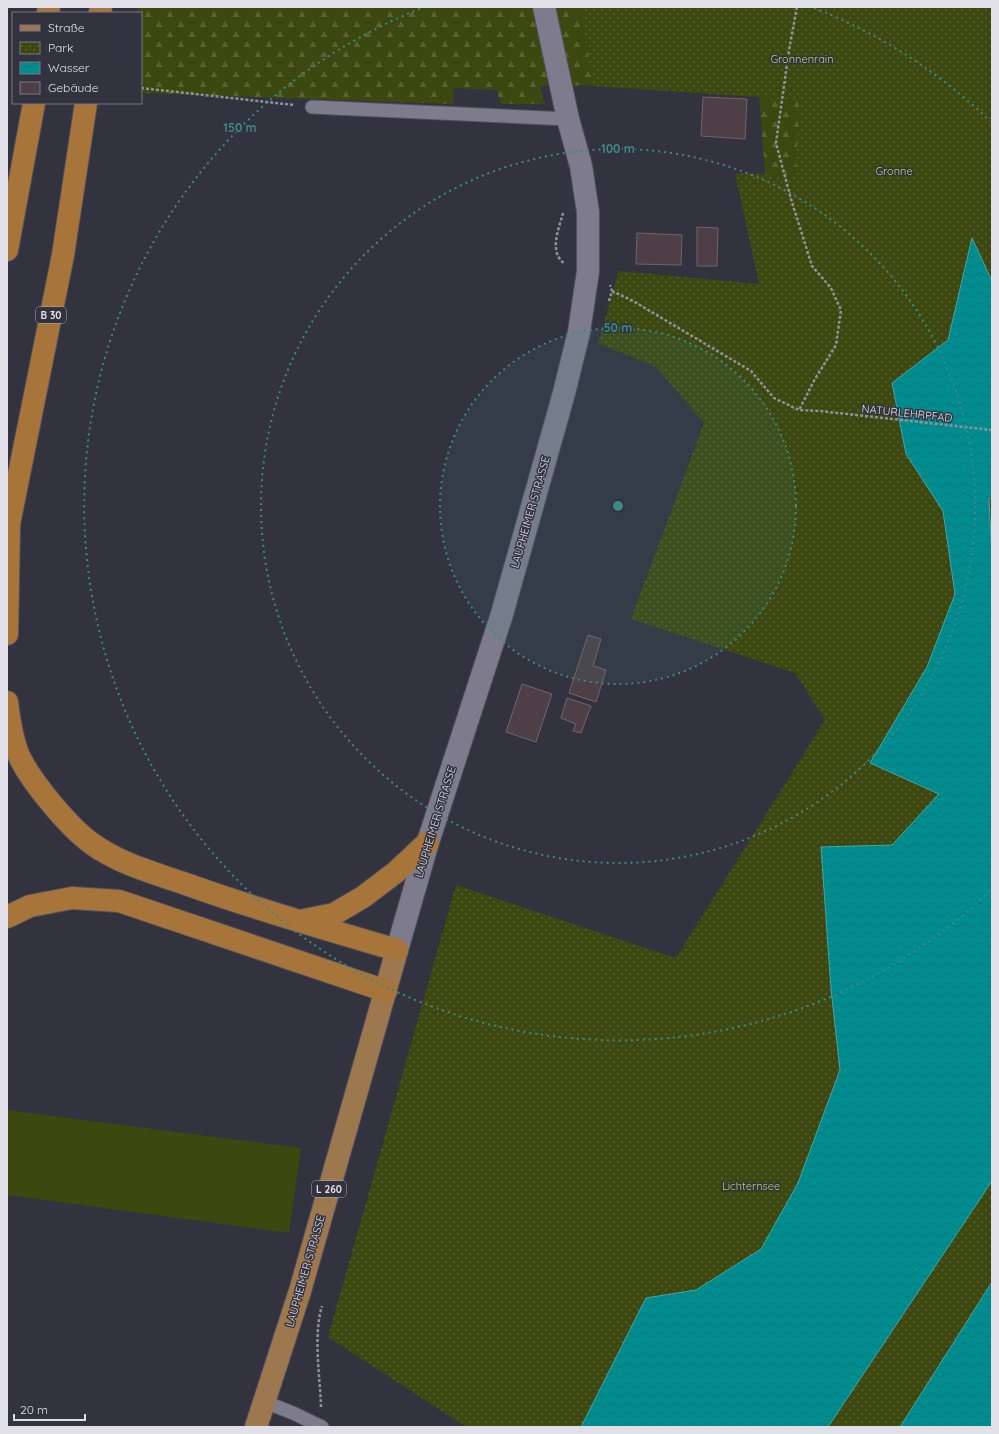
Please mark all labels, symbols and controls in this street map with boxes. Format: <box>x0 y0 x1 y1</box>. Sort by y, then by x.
legend <box>12 12 142 104</box>
text: Straße <box>48 20 85 35</box>
text: Park <box>48 40 73 55</box>
park label: Gronnenrain <box>770 52 834 66</box>
text: Wasser <box>48 60 90 75</box>
text: Gebäude <box>48 80 99 95</box>
text: 150 m <box>223 120 257 135</box>
text: 100 m <box>601 141 635 156</box>
park label: Gronne <box>875 164 913 178</box>
road number: B 30 <box>36 307 66 323</box>
text: 50 m <box>604 320 632 335</box>
street label: NATURLEHRPFAD <box>861 401 953 425</box>
street label: LAUPHEIMER STRASSE <box>507 454 553 570</box>
centre of rings <box>611 499 625 513</box>
street label: LAUPHEIMER STRASSE <box>411 765 459 879</box>
park label: Lichternsee <box>722 1179 780 1193</box>
road number: L 260 <box>312 1181 346 1197</box>
street label: LAUPHEIMER STRASSE <box>282 1213 328 1329</box>
scale bar <box>14 1396 85 1422</box>
text: 20 m <box>20 1402 48 1417</box>

